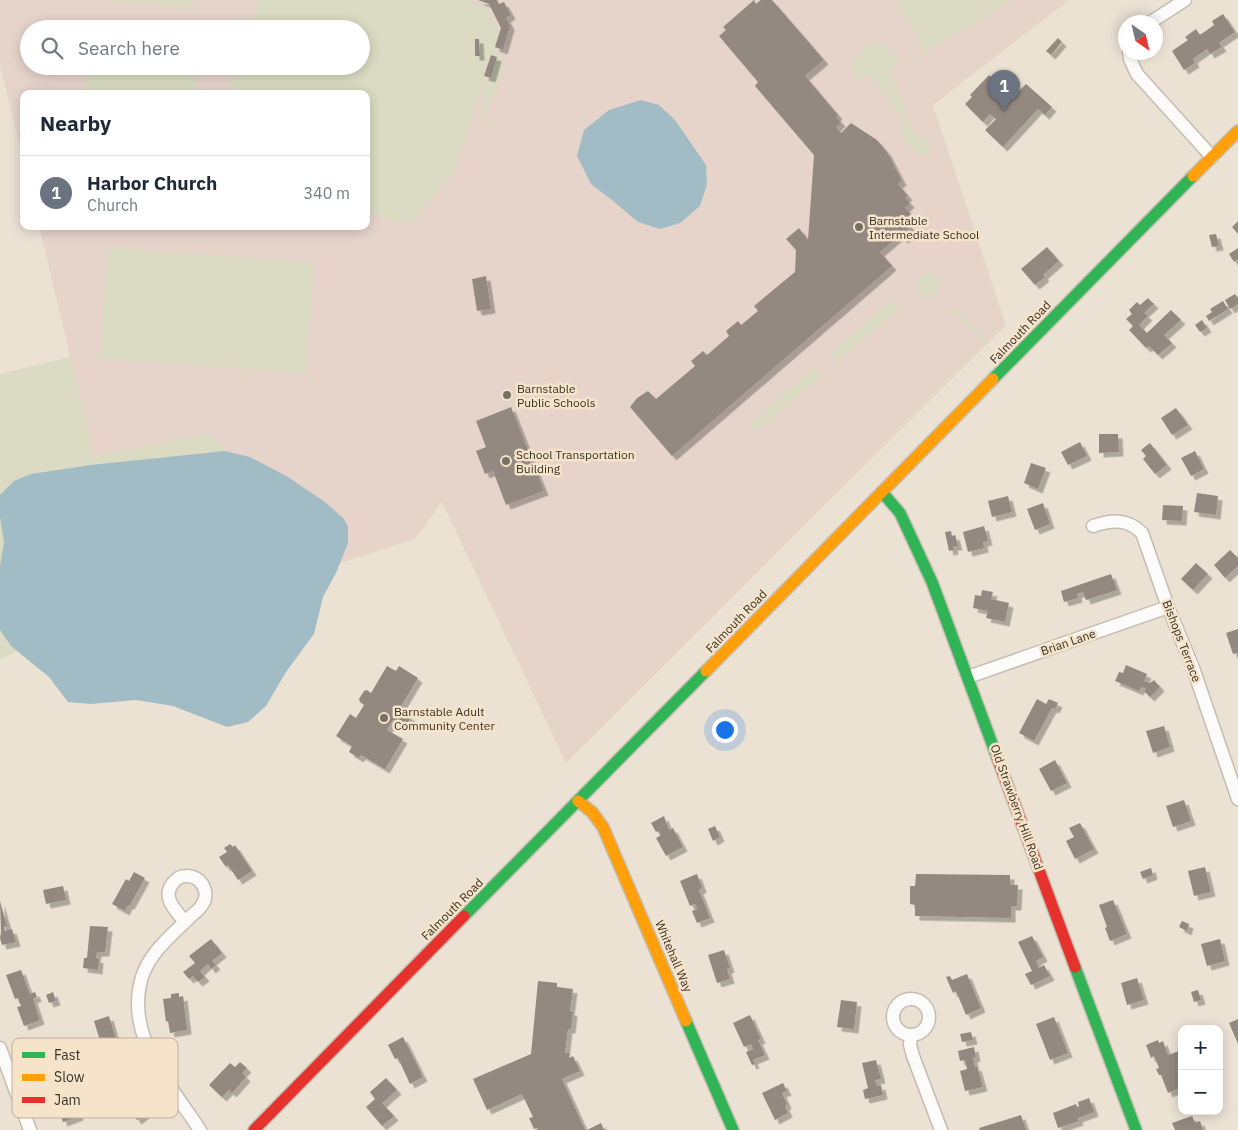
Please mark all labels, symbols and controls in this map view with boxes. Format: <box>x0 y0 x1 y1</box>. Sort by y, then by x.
north arrow <box>1118 15 1163 60</box>
search box <box>20 20 370 75</box>
icon: search <box>38 34 66 62</box>
text: Search here <box>78 36 180 60</box>
pin: 1 <box>988 70 1020 111</box>
text: Nearby <box>40 109 111 137</box>
text: Harbor Church <box>87 171 217 195</box>
text: 1 <box>51 183 61 203</box>
text: 340 m <box>303 183 350 203</box>
text: Church <box>87 195 138 215</box>
place label: Barnstable Intermediate School <box>869 213 979 242</box>
marker: Barnstable Intermediate School <box>853 221 865 233</box>
street label: Falmouth Road <box>986 298 1054 366</box>
place label: Barnstable Public Schools <box>517 381 596 410</box>
marker: Barnstable Public Schools <box>501 389 513 401</box>
place label: School Transportation Building <box>516 447 635 476</box>
marker: School Transportation Building <box>500 455 512 467</box>
street label: Falmouth Road <box>702 587 770 655</box>
street label: Bishops Terrace <box>1160 598 1205 684</box>
street label: Brian Lane <box>1039 625 1098 658</box>
place label: Barnstable Adult Community Center <box>394 704 495 733</box>
marker: Barnstable Adult Community Center <box>378 712 390 724</box>
your location <box>712 717 738 743</box>
street label: Old Strawberry Hill Road <box>987 742 1047 872</box>
street label: Falmouth Road <box>418 875 486 943</box>
street label: Whitehall Way <box>652 918 696 994</box>
map controls <box>1178 1025 1223 1115</box>
button: + <box>1178 1025 1223 1070</box>
legend <box>12 1038 178 1118</box>
text: Fast <box>54 1046 80 1064</box>
text: Slow <box>54 1068 85 1086</box>
button: − <box>1178 1070 1223 1115</box>
text: Jam <box>54 1091 81 1109</box>

